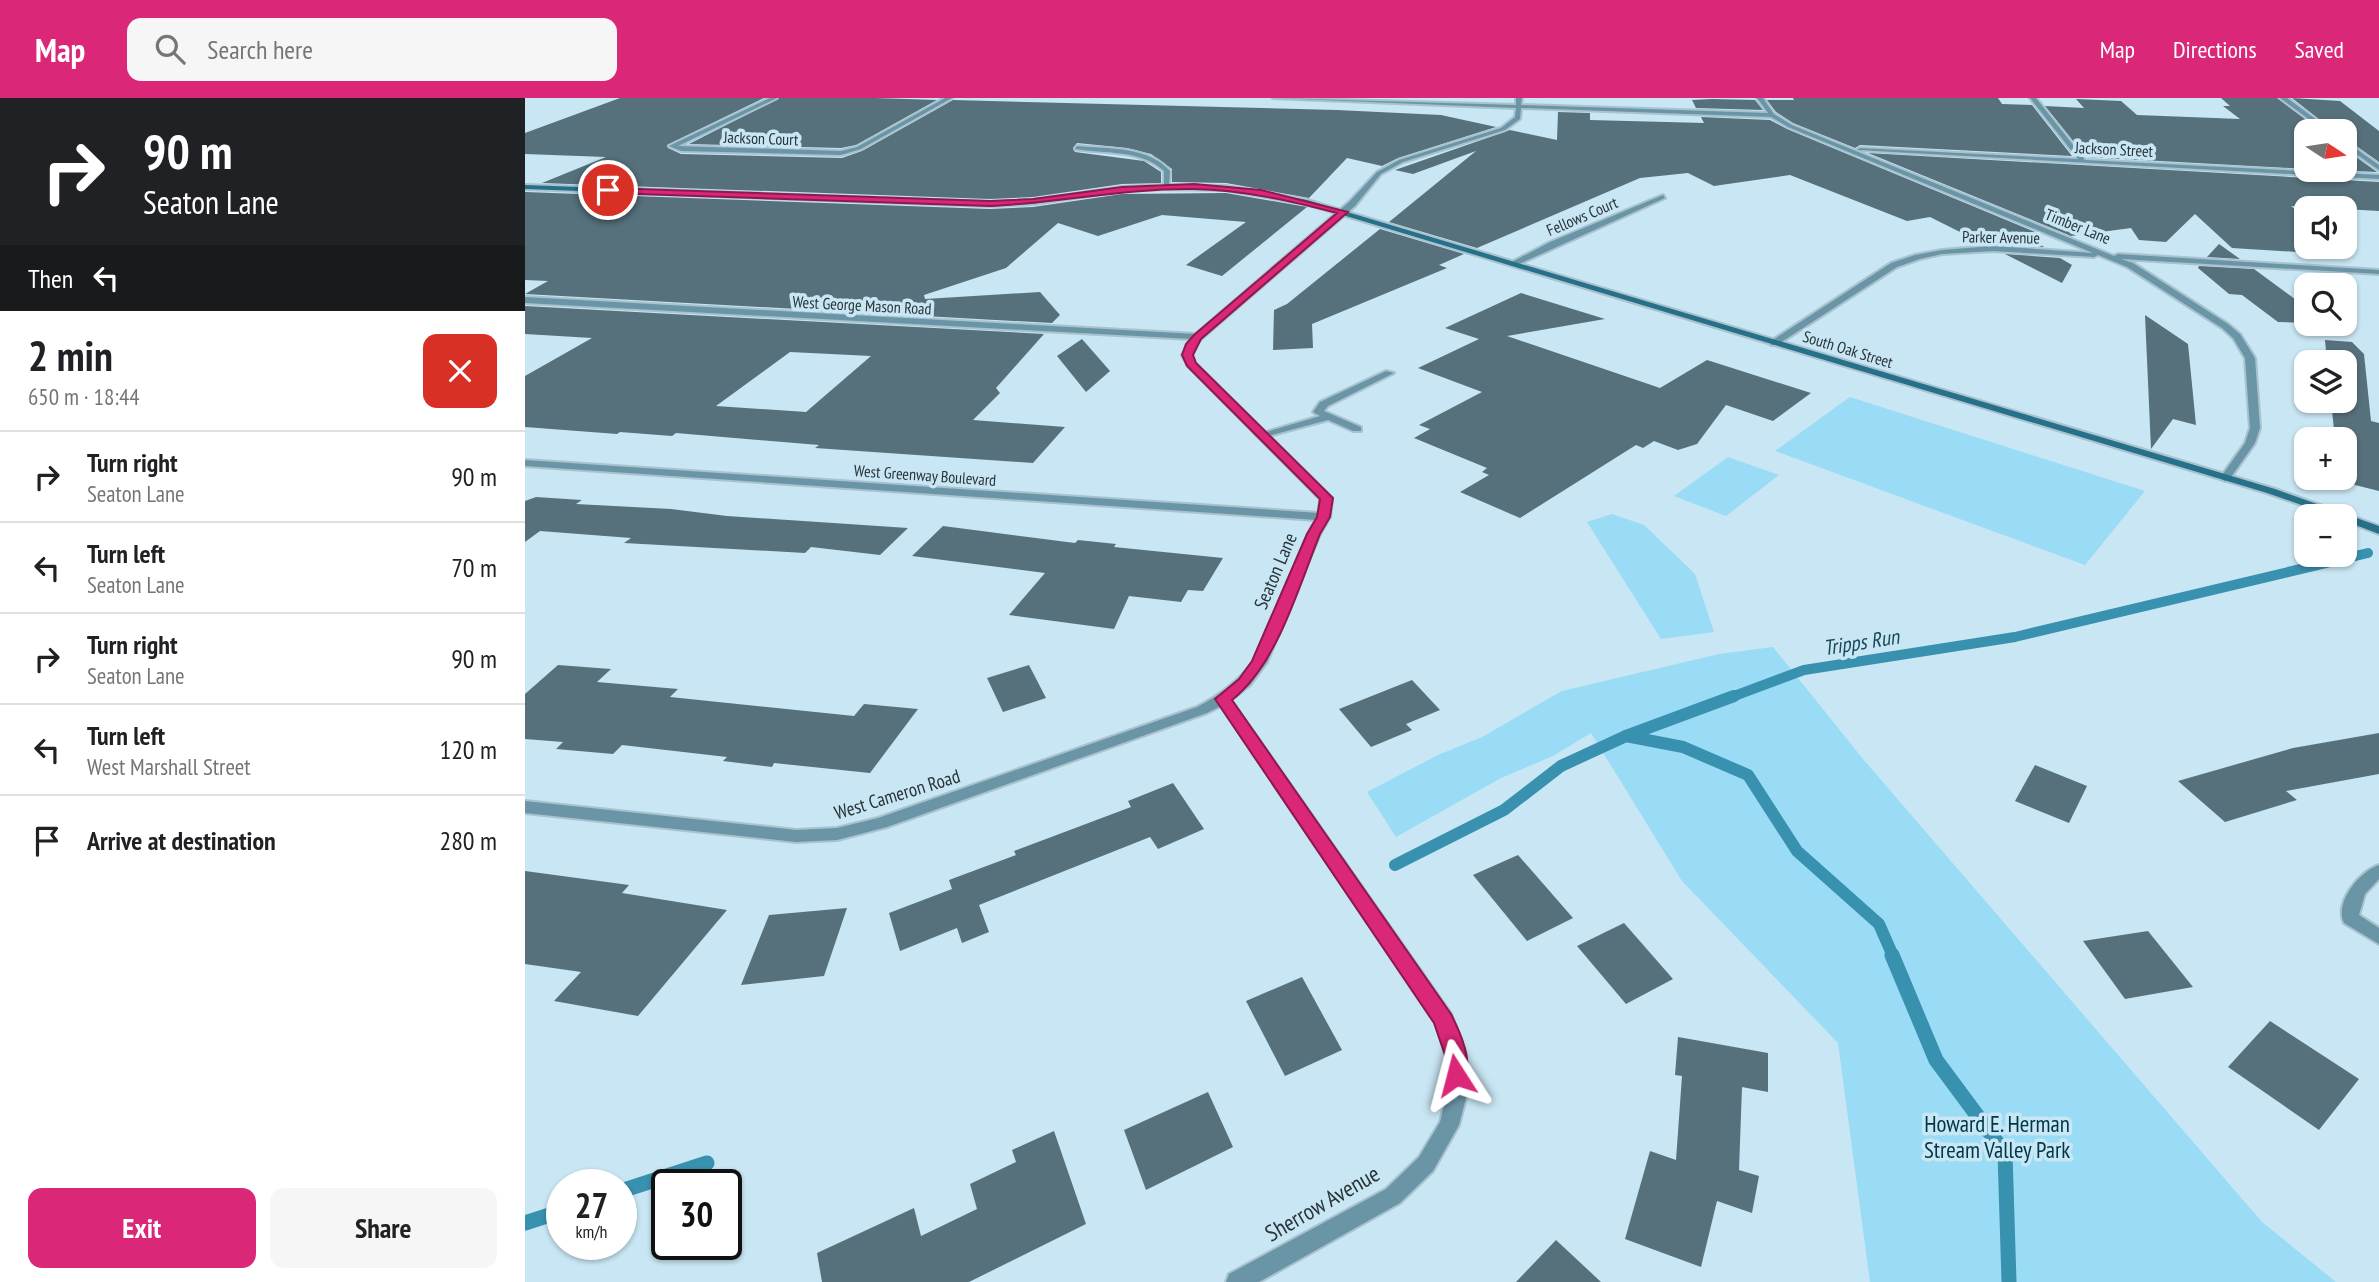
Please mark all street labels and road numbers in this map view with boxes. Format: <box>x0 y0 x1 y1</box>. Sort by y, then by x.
street label: Jackson Court <box>722 127 799 149</box>
street label: Jackson Street <box>2074 137 2154 161</box>
street label: Fellows Court <box>1543 192 1621 240</box>
street label: Timber Lane <box>2042 204 2114 248</box>
street label: Parker Avenue <box>1962 226 2040 248</box>
street label: West George Mason Road <box>792 291 932 319</box>
street label: South Oak Street <box>1801 326 1896 372</box>
street label: West Greenway Boulevard <box>853 460 997 490</box>
street label: Seaton Lane <box>1248 529 1302 613</box>
street label: West Cameron Road <box>831 764 963 824</box>
street label: Sherrow Avenue <box>1260 1159 1384 1247</box>

